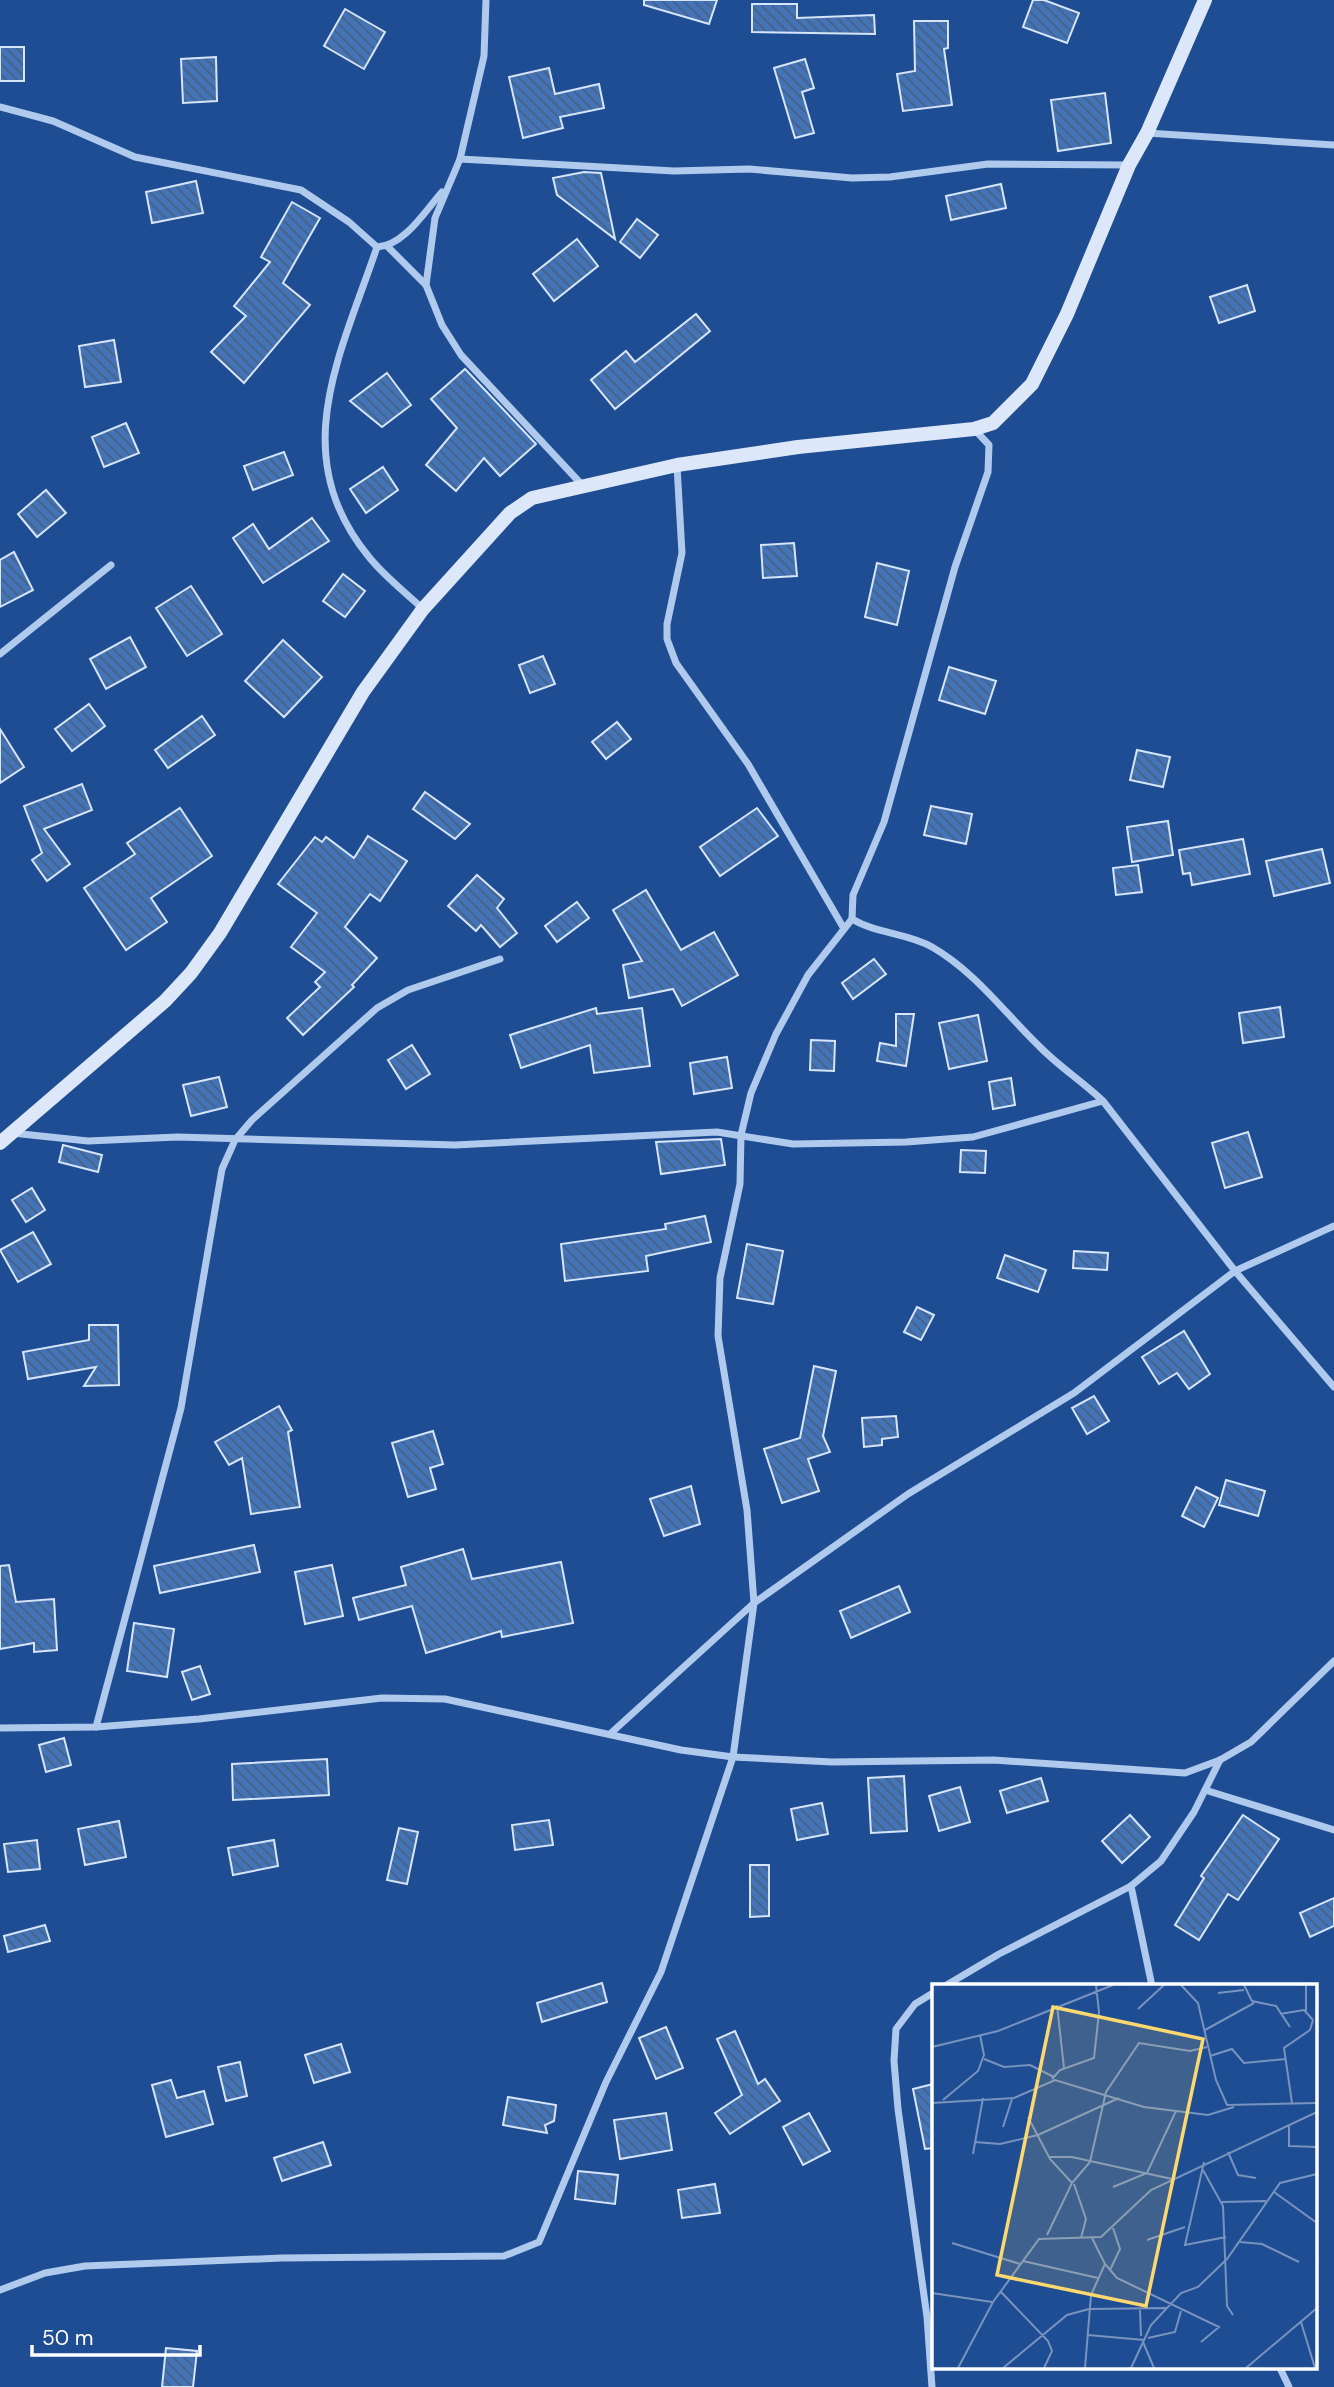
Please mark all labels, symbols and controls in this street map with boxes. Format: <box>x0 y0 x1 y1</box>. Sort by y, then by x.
inset map <box>932 1984 1316 2370</box>
scale bar <box>32 2314 200 2358</box>
text: 50 m <box>42 2324 93 2352</box>

